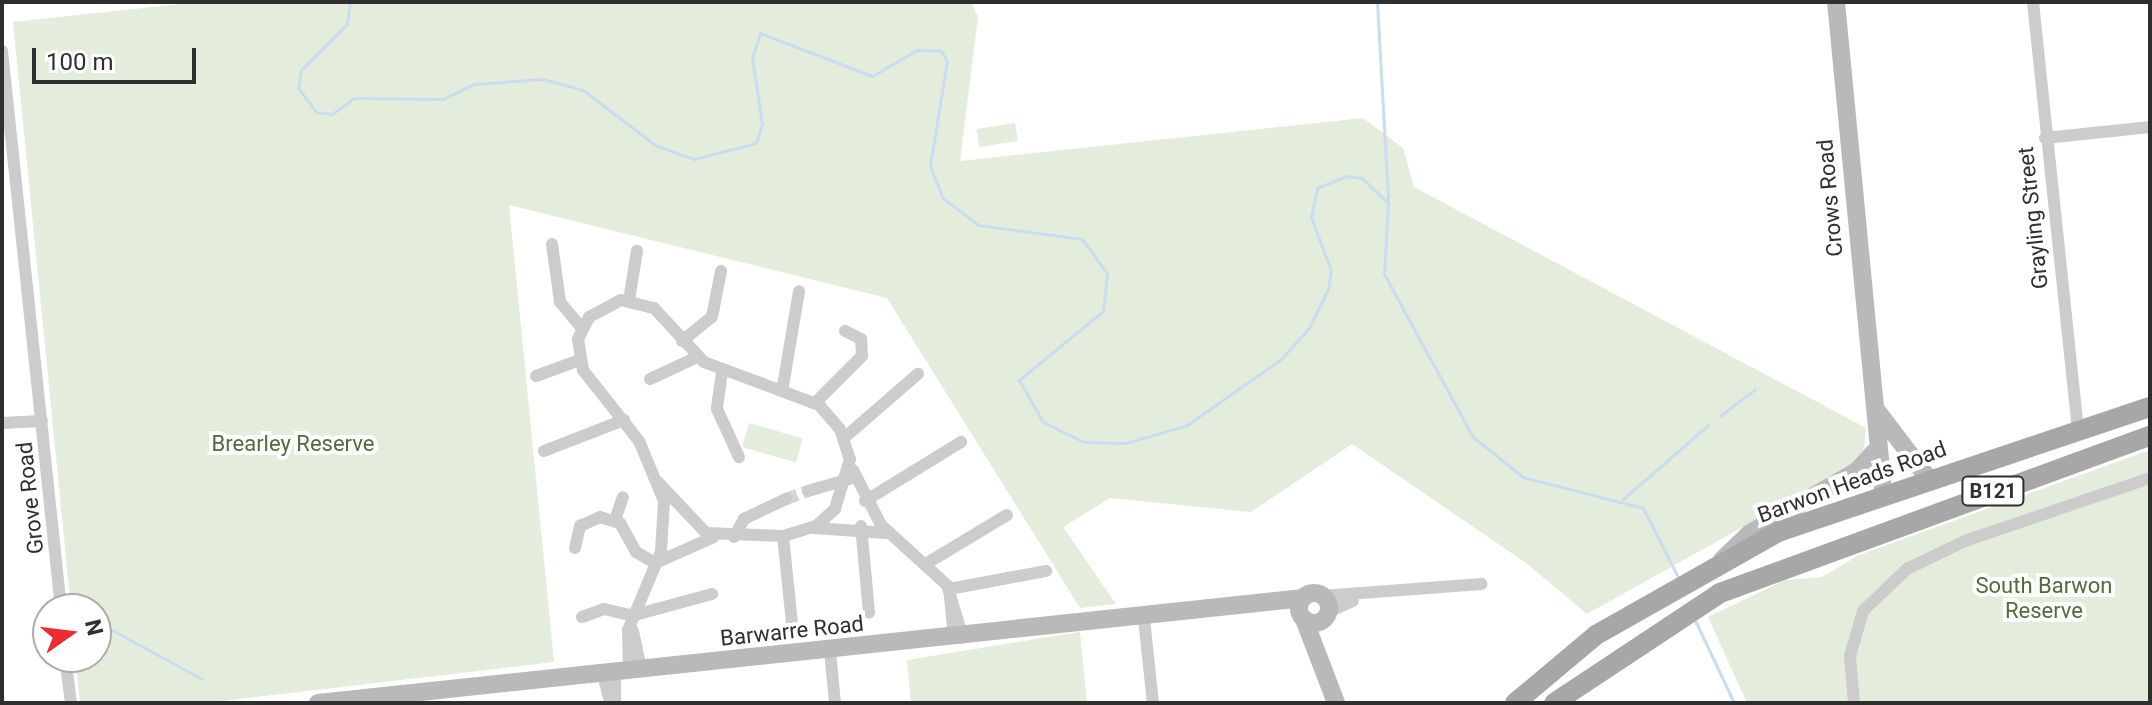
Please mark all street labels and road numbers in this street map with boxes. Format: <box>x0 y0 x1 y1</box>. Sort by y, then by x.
street label: Crows Road <box>1812 138 1848 258</box>
street label: Grayling Street <box>2012 146 2054 290</box>
street label: Barwon Heads Road <box>1754 436 1950 528</box>
street label: Grove Road <box>11 441 49 555</box>
road number: B121 <box>1961 475 2025 507</box>
street label: Barwarre Road <box>719 610 865 652</box>

